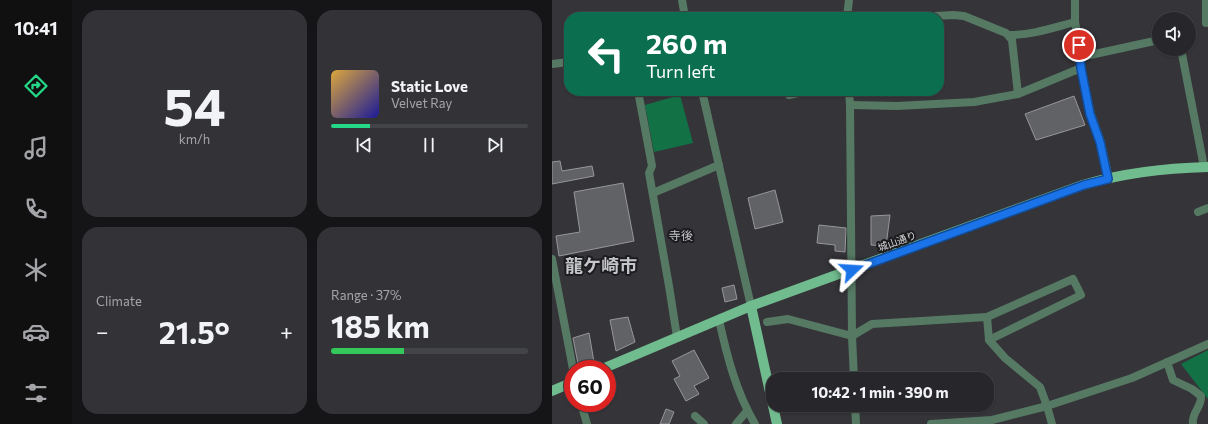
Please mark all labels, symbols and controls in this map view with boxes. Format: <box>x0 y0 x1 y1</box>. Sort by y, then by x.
map controls <box>1152 12 1196 56</box>
button: sound <box>1152 12 1196 56</box>
text: 10:41 <box>14 17 58 39</box>
text: 260 m <box>646 26 727 60</box>
icon: left <box>580 28 632 80</box>
pin <box>1062 28 1096 62</box>
icon: arrive <box>1068 34 1090 56</box>
text: Turn left <box>646 60 715 82</box>
icon: directions <box>22 72 50 100</box>
text: 54 <box>163 73 226 137</box>
text: Static Love <box>391 77 468 95</box>
text: Velvet Ray <box>391 95 452 111</box>
text: km/h <box>179 131 210 147</box>
icon: music <box>22 134 50 162</box>
icon: previous <box>353 134 375 156</box>
icon: pause <box>418 134 440 156</box>
icon: next <box>484 134 506 156</box>
icon: phone <box>22 195 50 223</box>
district label: 寺後 <box>669 228 693 242</box>
street label: 城山通り <box>876 229 918 253</box>
position arrow <box>831 249 873 291</box>
district label: 龍ケ崎市 <box>565 254 637 276</box>
icon: climate <box>22 256 50 284</box>
text: Range · 37% <box>331 287 401 303</box>
text: Climate <box>96 293 142 309</box>
text: 185 km <box>331 307 430 344</box>
text: 21.5° <box>159 313 230 350</box>
icon: car <box>22 318 50 346</box>
text: − <box>96 318 109 345</box>
text: + <box>280 318 293 345</box>
speed limit sign: 60 <box>564 360 616 412</box>
icon: filters <box>22 379 50 407</box>
text: 10:42 · 1 min · 390 m <box>811 383 949 401</box>

